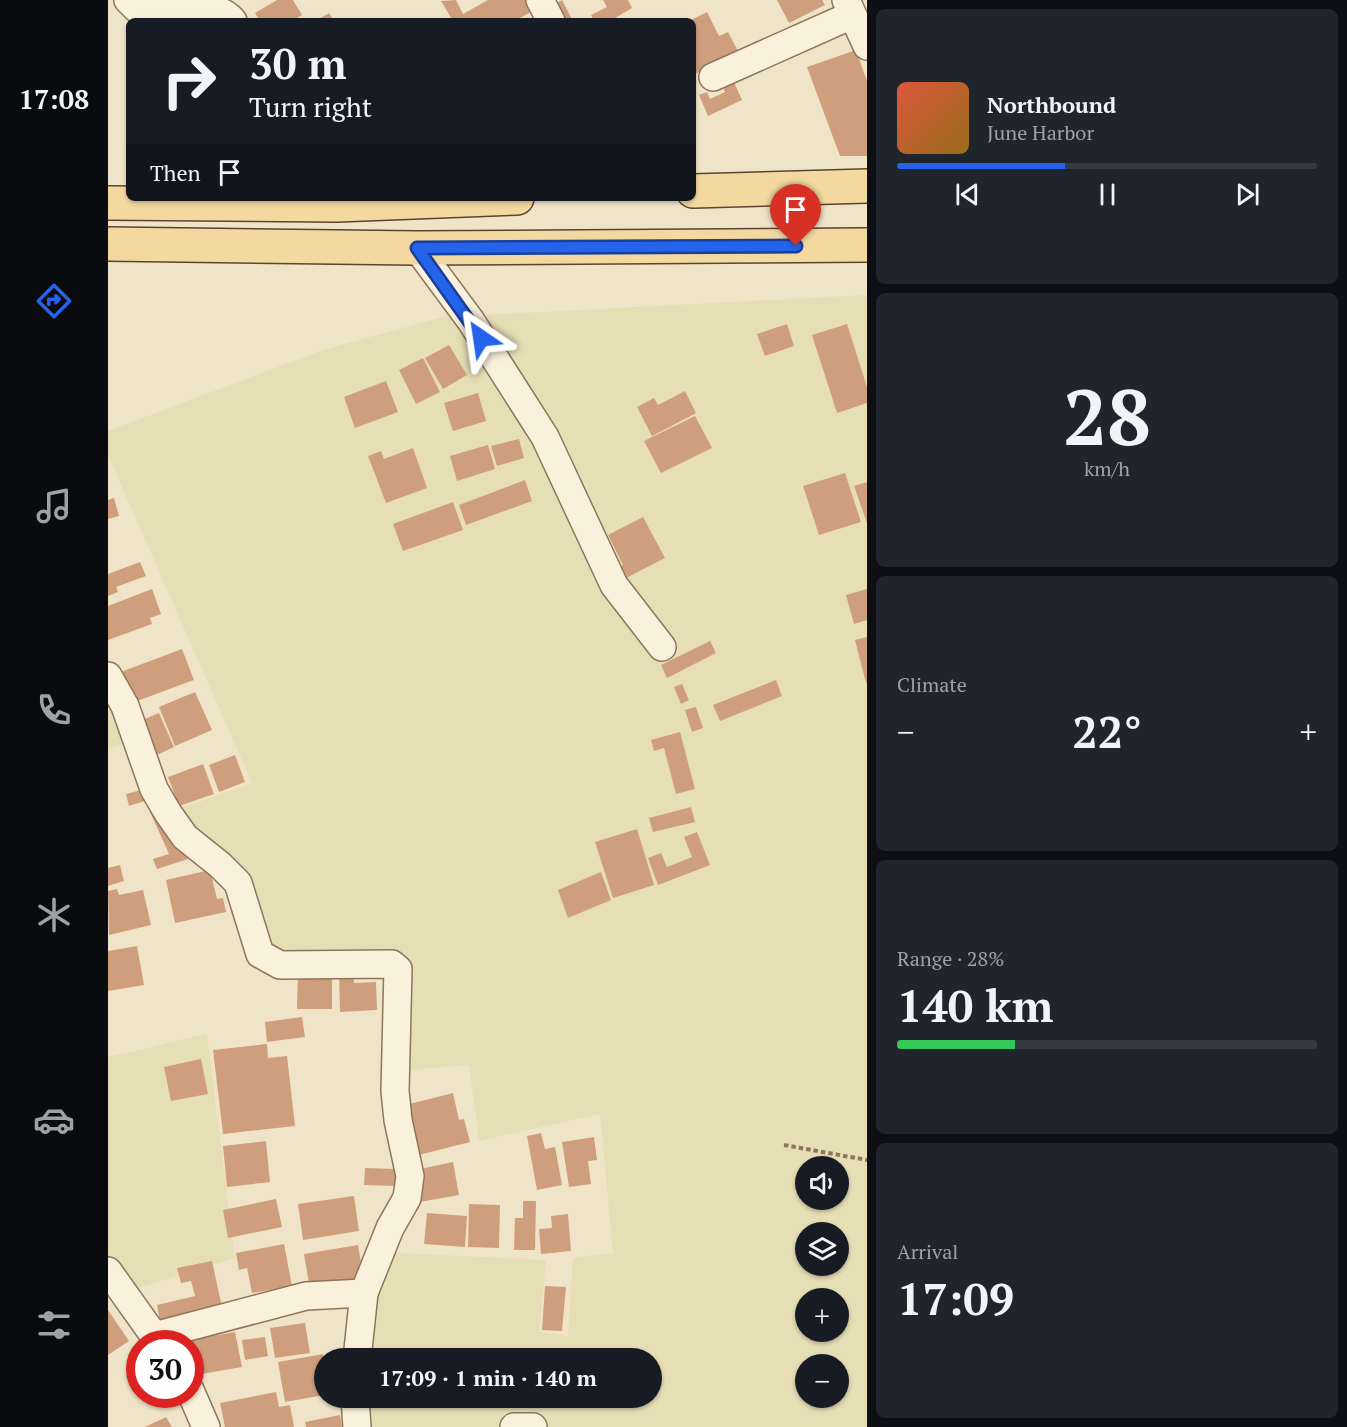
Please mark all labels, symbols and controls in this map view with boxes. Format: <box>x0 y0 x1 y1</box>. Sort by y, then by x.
text: 30 m <box>249 35 347 91</box>
icon: right <box>150 42 228 120</box>
text: 17:08 <box>19 81 89 117</box>
text: Turn right <box>249 89 372 125</box>
text: Northbound <box>987 90 1116 119</box>
text: June Harbor <box>987 119 1094 146</box>
icon: arrive <box>213 156 246 189</box>
text: Then <box>150 158 201 187</box>
icon: previous <box>951 178 984 211</box>
icon: pause <box>1091 178 1124 211</box>
icon: next <box>1231 178 1264 211</box>
pin <box>770 184 821 246</box>
icon: arrive <box>779 193 812 226</box>
icon: directions <box>33 280 75 322</box>
position arrow <box>449 306 513 370</box>
text: 28 <box>1063 364 1151 467</box>
text: km/h <box>1084 455 1130 482</box>
icon: music <box>33 485 75 527</box>
text: Climate <box>897 671 967 698</box>
icon: phone <box>33 689 75 731</box>
text: 22° <box>1072 701 1142 761</box>
text: − <box>897 710 915 753</box>
text: + <box>1299 710 1317 753</box>
icon: climate <box>33 894 75 936</box>
text: Range · 28% <box>897 945 1004 972</box>
text: 140 km <box>897 975 1053 1035</box>
icon: car <box>33 1099 75 1141</box>
map controls <box>795 1156 849 1408</box>
button: sound <box>795 1156 849 1210</box>
button: layers <box>795 1222 849 1276</box>
text: Arrival <box>897 1238 958 1265</box>
text: 17:09 <box>897 1268 1014 1328</box>
button: + <box>795 1288 849 1342</box>
icon: filters <box>33 1304 75 1346</box>
speed limit sign: 30 <box>126 1330 204 1408</box>
button: − <box>795 1354 849 1408</box>
text: 17:09 · 1 min · 140 m <box>379 1363 597 1392</box>

